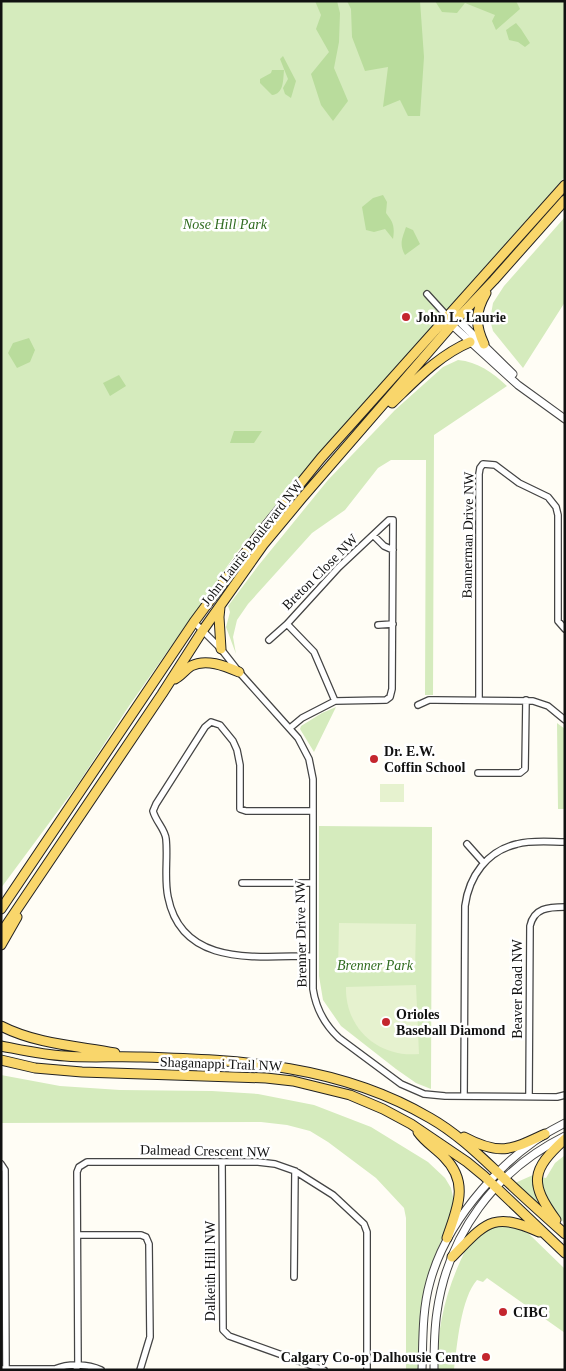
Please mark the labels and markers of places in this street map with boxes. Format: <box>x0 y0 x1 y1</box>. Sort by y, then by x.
place label: John L. Laurie <box>416 310 506 325</box>
marker: John L. Laurie <box>400 311 412 323</box>
place label: Dr. E.W. Coffin School <box>384 744 465 775</box>
marker: Dr. E.W. Coffin School <box>368 753 380 765</box>
place label: Orioles Baseball Diamond <box>396 1007 506 1038</box>
marker: Orioles Baseball Diamond <box>380 1016 392 1028</box>
place label: CIBC <box>513 1305 548 1320</box>
marker: CIBC <box>497 1306 509 1318</box>
place label: Calgary Co-op Dalhousie Centre <box>281 1350 476 1365</box>
marker: Calgary Co-op Dalhousie Centre <box>480 1351 492 1363</box>

